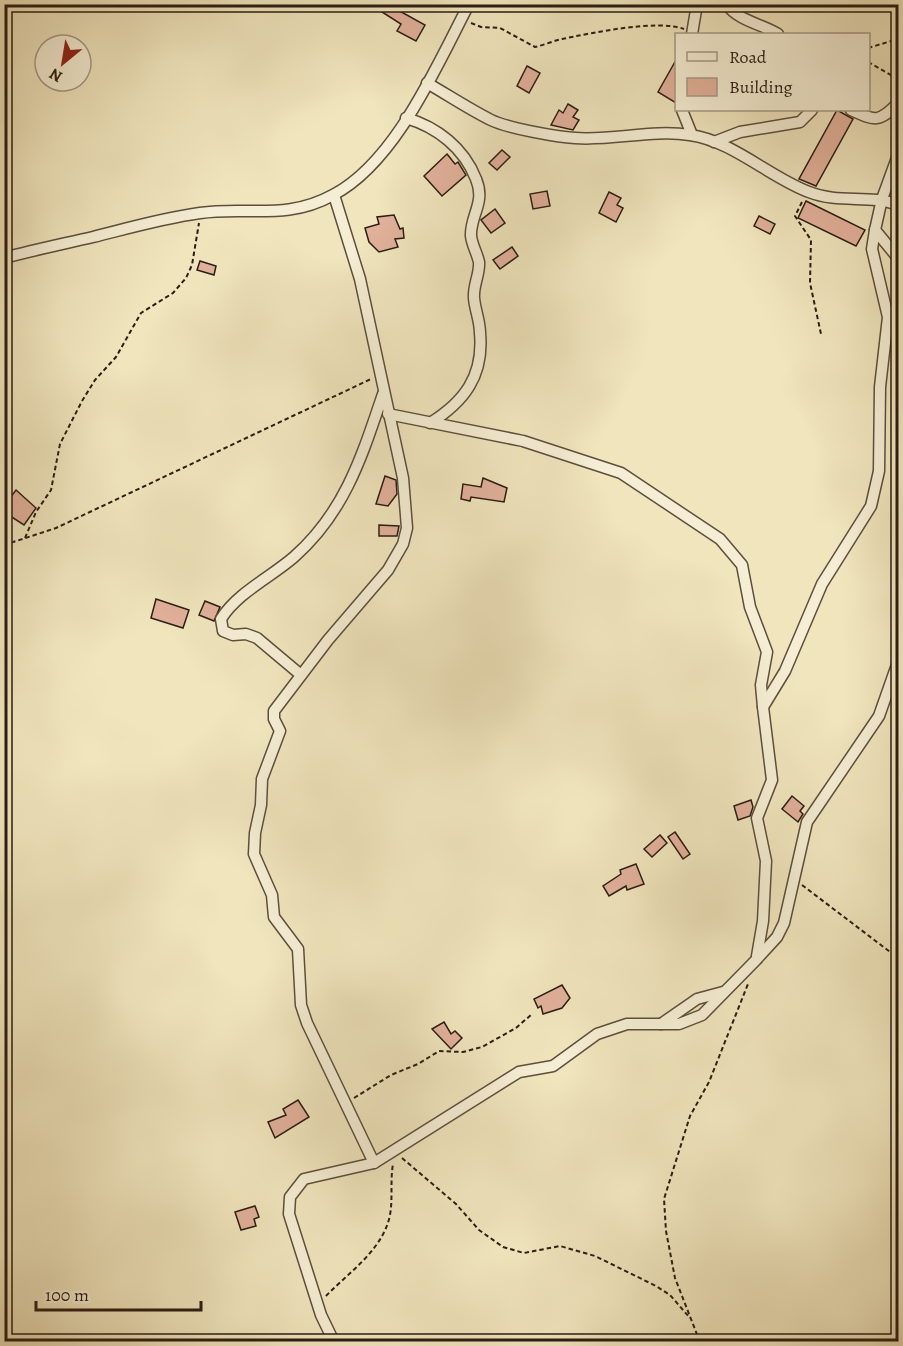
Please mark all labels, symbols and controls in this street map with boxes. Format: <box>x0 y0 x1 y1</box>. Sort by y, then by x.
north arrow <box>33 33 93 93</box>
legend <box>675 33 870 111</box>
text: Road <box>729 45 767 69</box>
text: N <box>45 63 67 88</box>
text: Building <box>729 75 793 99</box>
scale bar <box>36 1274 201 1312</box>
text: 100 m <box>45 1283 89 1307</box>

